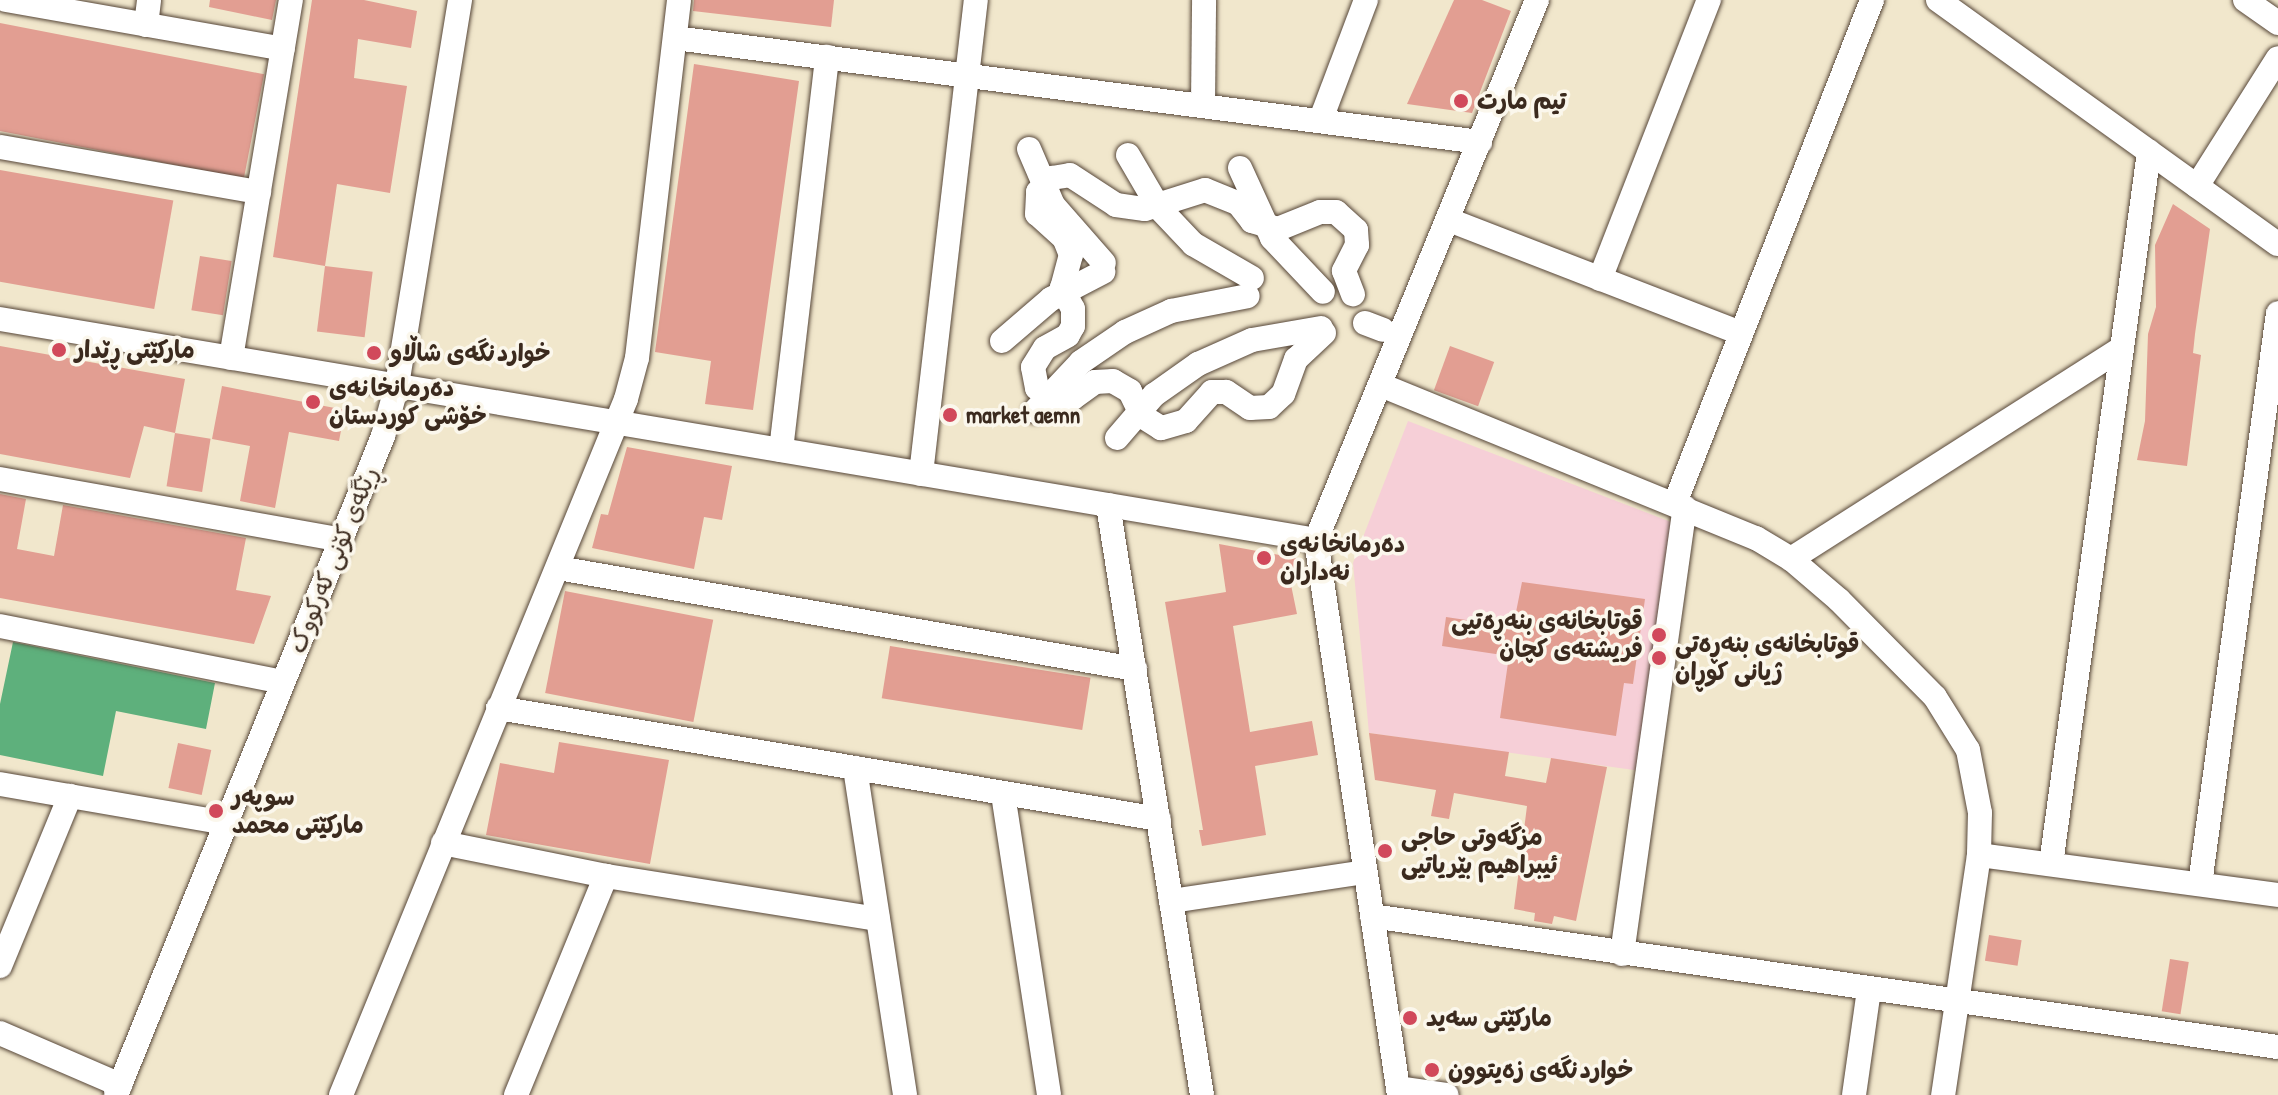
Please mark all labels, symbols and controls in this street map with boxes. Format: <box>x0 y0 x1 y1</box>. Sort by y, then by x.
place label: تیم مارت <box>1477 87 1566 115</box>
marker: تیم مارت <box>1452 92 1470 110</box>
place label: مارکێتی ڕێدار <box>75 336 195 364</box>
place label: خواردنگەی شاڵاو <box>390 339 550 367</box>
marker: مارکێتی ڕێدار <box>50 341 68 359</box>
marker: خواردنگەی شاڵاو <box>365 344 383 362</box>
place label: دەرمانخانەی خۆشی کوردستان <box>329 374 487 430</box>
marker: دەرمانخانەی خۆشی کوردستان <box>304 393 322 411</box>
place label: market aemn <box>966 401 1080 429</box>
marker: market aemn <box>941 406 959 424</box>
street label: ڕێگەی کۆنی کەرکووک <box>283 463 383 657</box>
place label: دەرمانخانەی نەداران <box>1280 530 1405 586</box>
marker: دەرمانخانەی نەداران <box>1255 549 1273 567</box>
place label: قوتابخانەی بنەڕەتیی فریشتەی کچان <box>1451 607 1643 663</box>
marker: قوتابخانەی بنەڕەتیی فریشتەی کچان <box>1650 626 1668 644</box>
place label: قوتابخانەی بنەڕەتی ژیانی کوڕان <box>1675 630 1859 686</box>
marker: قوتابخانەی بنەڕەتی ژیانی کوڕان <box>1650 649 1668 667</box>
place label: سوپەر مارکێتی محمد <box>232 783 364 839</box>
marker: سوپەر مارکێتی محمد <box>207 802 225 820</box>
place label: مزگەوتی حاجی ئیبراهیم بێریاتیی <box>1401 823 1557 879</box>
marker: مزگەوتی حاجی ئیبراهیم بێریاتیی <box>1376 842 1394 860</box>
place label: مارکێتی سەید <box>1426 1004 1552 1032</box>
marker: مارکێتی سەید <box>1401 1009 1419 1027</box>
place label: خواردنگەی زەیتوون <box>1448 1056 1633 1084</box>
marker: خواردنگەی زەیتوون <box>1423 1061 1441 1079</box>

